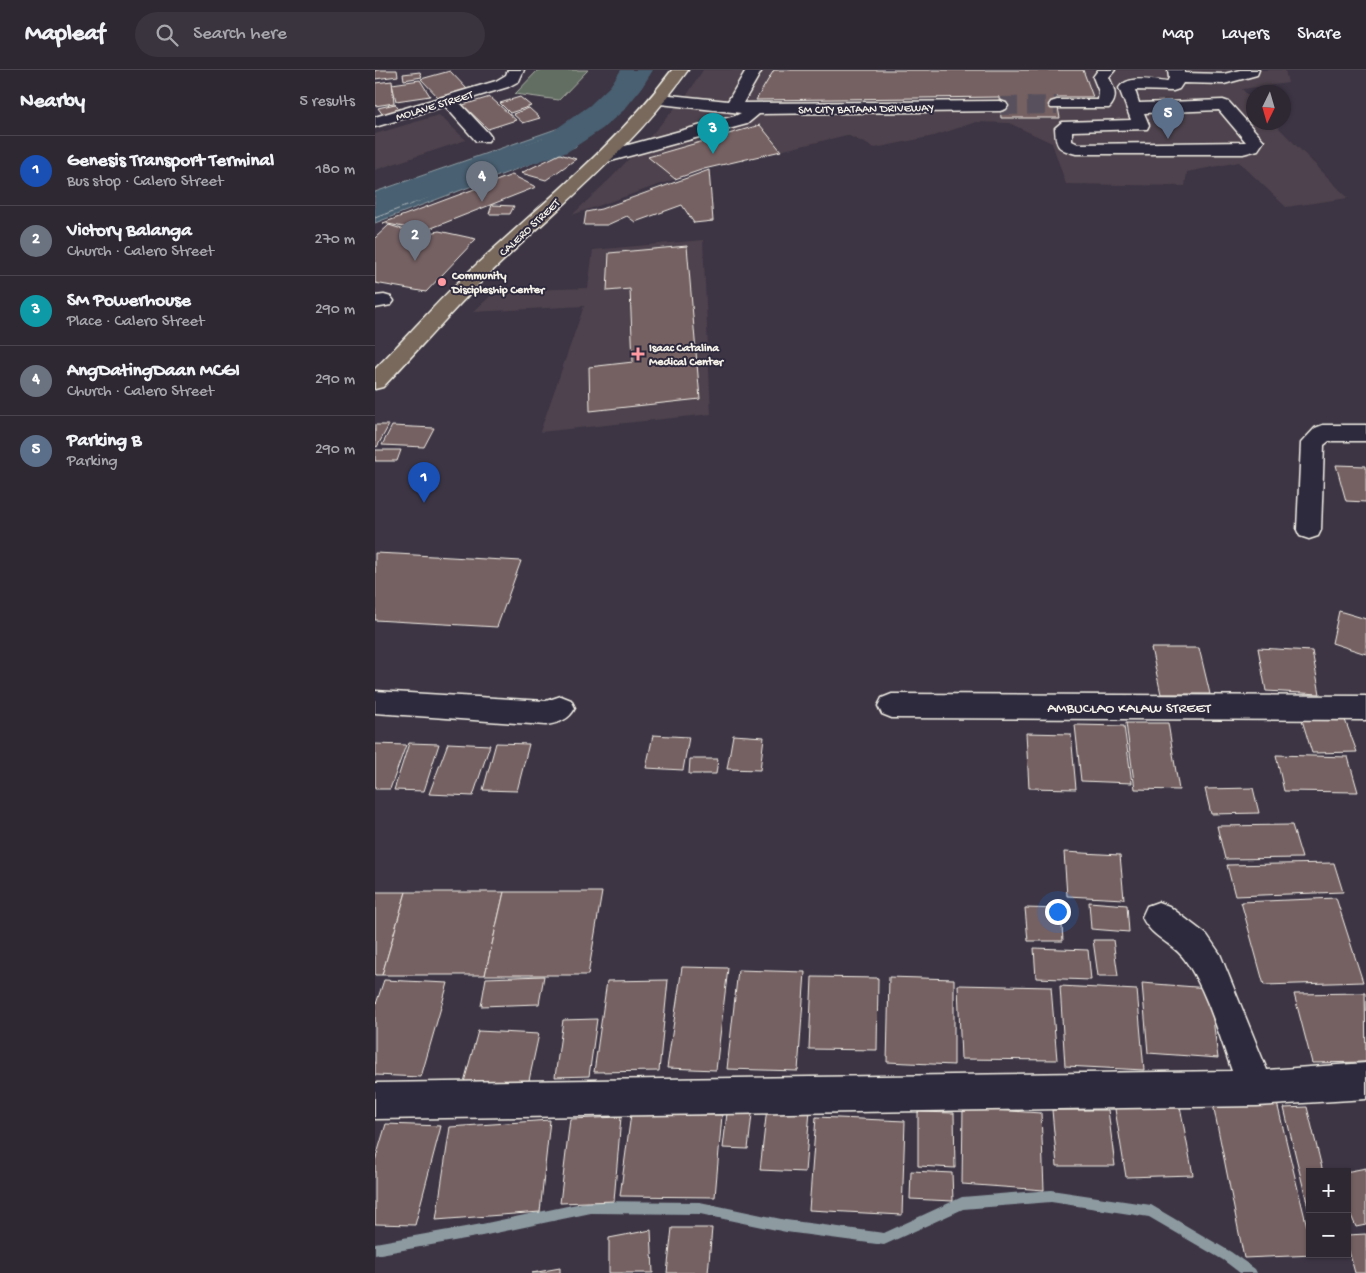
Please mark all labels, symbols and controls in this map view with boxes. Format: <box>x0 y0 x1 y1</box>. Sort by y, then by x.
search box <box>135 12 485 57</box>
text: Mapleaf <box>25 20 105 49</box>
icon: search <box>153 21 181 49</box>
text: Search here <box>193 23 287 46</box>
text: Map <box>1162 24 1194 45</box>
text: Layers <box>1222 24 1269 45</box>
text: Share <box>1297 24 1341 45</box>
north arrow <box>1246 85 1291 130</box>
street label: MOLAVE STREET <box>394 88 476 125</box>
text: Nearby <box>20 90 85 115</box>
text: 5 results <box>300 93 355 112</box>
pin: 5 <box>1152 98 1184 139</box>
street label: SM CITY BATAAN DRIVEWAY <box>798 102 934 118</box>
pin: 3 <box>697 113 729 154</box>
text: Genesis Transport Terminal <box>67 150 274 173</box>
text: 1 <box>33 161 39 180</box>
text: 180 m <box>316 161 355 180</box>
pin: 4 <box>466 161 498 202</box>
text: Bus stop · Calero Street <box>67 173 223 192</box>
street label: CALERO STREET <box>497 196 565 260</box>
text: Victory Balanga <box>67 220 192 243</box>
pin: 2 <box>399 220 431 261</box>
text: 2 <box>32 231 40 250</box>
text: 270 m <box>315 231 355 250</box>
text: Church · Calero Street <box>67 243 214 262</box>
place label: Community Discipleship Center <box>451 270 546 298</box>
marker: Community Discipleship Center <box>436 276 448 288</box>
text: SM Powerhouse <box>67 290 191 313</box>
text: 3 <box>32 301 40 320</box>
text: 290 m <box>315 301 355 320</box>
text: Place · Calero Street <box>67 313 204 332</box>
place label: Isaac Catalina Medical Center <box>649 342 725 370</box>
marker: Isaac Catalina Medical Center <box>631 347 645 361</box>
text: AngDatingDaan MCGI <box>67 360 240 383</box>
text: 4 <box>32 371 40 390</box>
text: 290 m <box>315 371 355 390</box>
text: Church · Calero Street <box>67 383 214 402</box>
text: Parking B <box>67 430 141 453</box>
text: 5 <box>32 441 40 460</box>
text: 290 m <box>315 441 355 460</box>
text: Parking <box>67 453 118 472</box>
pin: 1 <box>408 462 440 503</box>
street label: AMBUCLAO KALAW STREET <box>1047 700 1212 718</box>
your location <box>1045 899 1071 925</box>
map controls <box>1306 1168 1351 1258</box>
button: + <box>1306 1168 1351 1213</box>
button: − <box>1306 1213 1351 1258</box>

